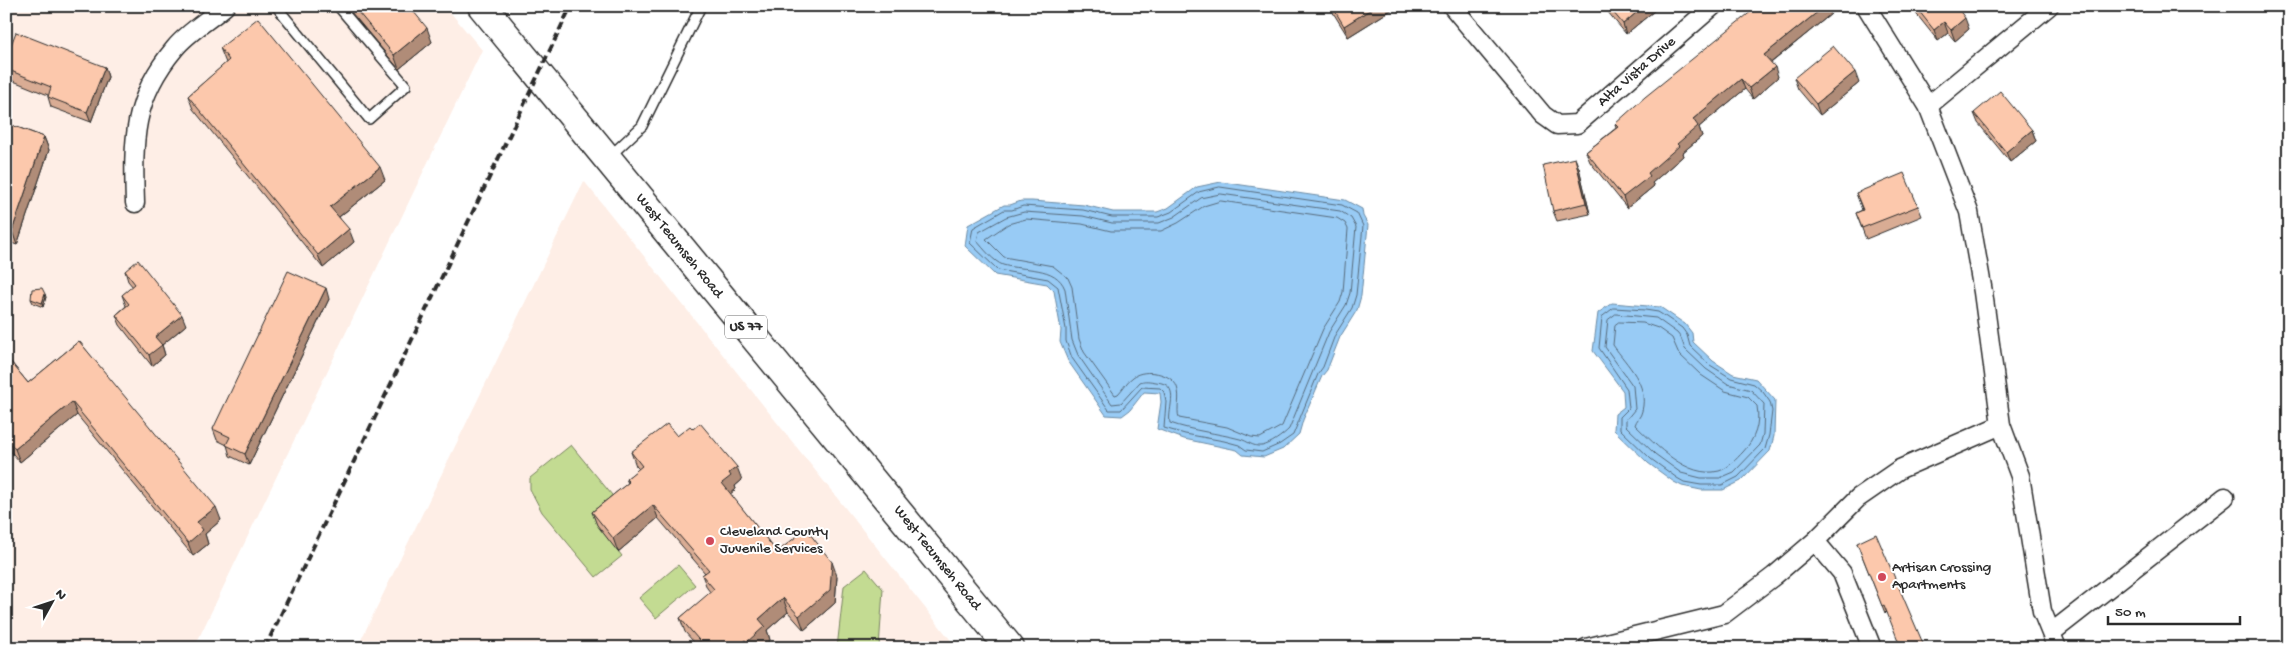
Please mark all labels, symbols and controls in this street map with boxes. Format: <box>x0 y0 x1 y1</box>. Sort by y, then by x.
street label: Alta Vista Drive <box>1594 33 1680 111</box>
street label: West Tecumseh Road <box>631 190 728 303</box>
road number: US 77 <box>725 316 767 338</box>
street label: West Tecumseh Road <box>889 502 986 615</box>
place label: Cleveland County Juvenile Services <box>720 523 829 558</box>
marker: Cleveland County Juvenile Services <box>704 535 716 547</box>
place label: Artisan Crossing Apartments <box>1892 559 1991 594</box>
marker: Artisan Crossing Apartments <box>1876 571 1888 583</box>
north arrow <box>28 576 78 626</box>
text: N <box>51 586 69 604</box>
scale bar <box>2108 594 2240 626</box>
text: 50 m <box>2115 604 2146 622</box>

